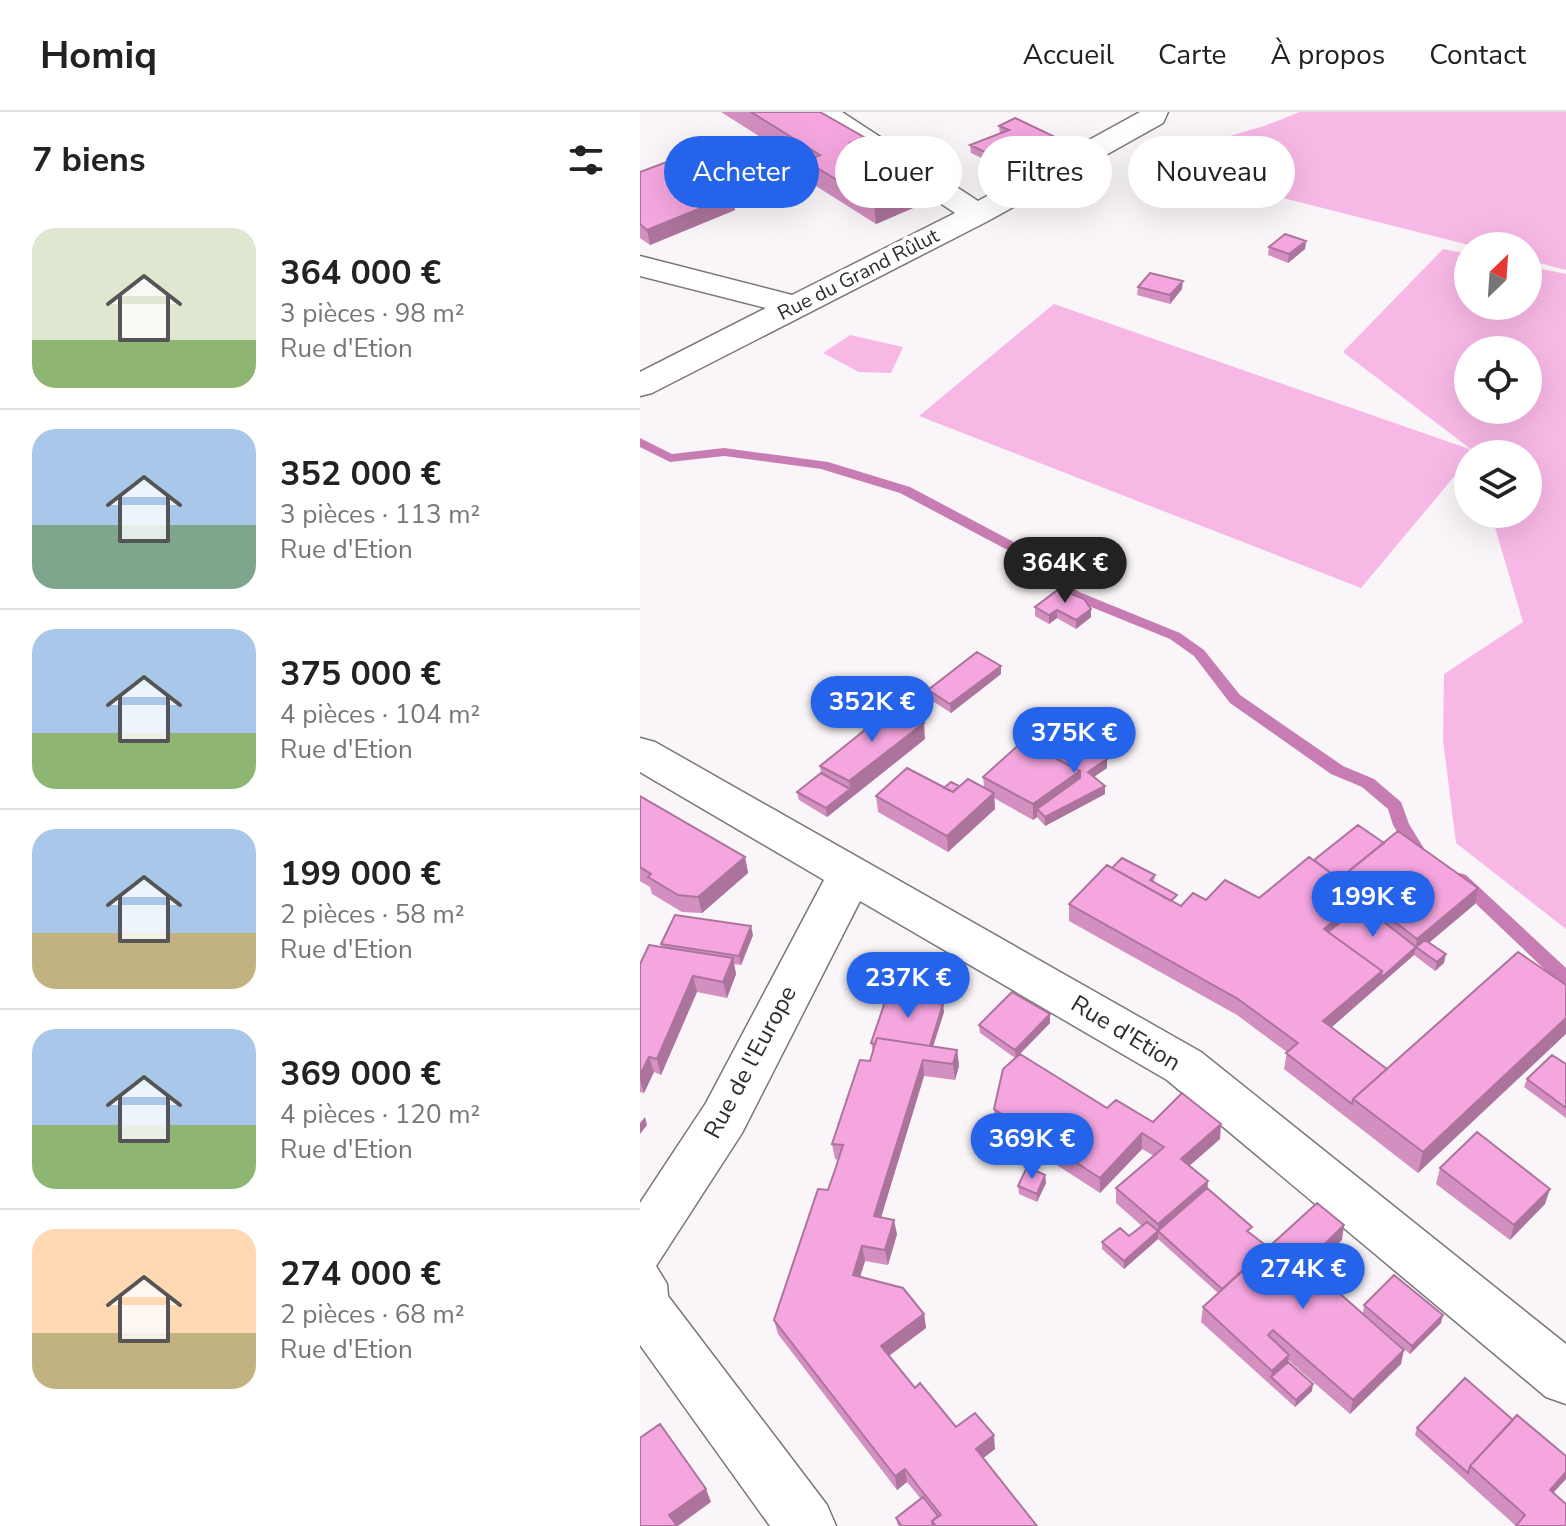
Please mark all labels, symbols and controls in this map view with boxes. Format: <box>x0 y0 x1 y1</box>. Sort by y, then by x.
text: Homiq <box>40 30 157 81</box>
text: Accueil <box>1023 36 1114 74</box>
text: Carte <box>1158 36 1227 74</box>
text: À propos <box>1271 36 1385 74</box>
text: Contact <box>1429 36 1526 74</box>
chip: Acheter <box>664 136 819 208</box>
chip: Louer <box>835 136 962 208</box>
chip: Filtres <box>978 136 1112 208</box>
chip: Nouveau <box>1128 136 1295 208</box>
text: 7 biens <box>32 137 146 183</box>
icon: filters <box>564 138 608 182</box>
street label: Rue du Grand Rûlut <box>773 222 944 327</box>
north arrow <box>1454 232 1542 320</box>
map controls <box>1454 232 1542 528</box>
text: 364 000 € <box>280 250 441 296</box>
icon: home <box>96 260 192 356</box>
text: 3 pièces · 98 m² <box>280 296 465 331</box>
text: Rue d'Etion <box>280 331 413 366</box>
button: locate <box>1454 336 1542 424</box>
button: layers <box>1454 440 1542 528</box>
text: 352 000 € <box>280 451 441 497</box>
icon: home <box>96 461 192 557</box>
text: 3 pièces · 113 m² <box>280 497 480 532</box>
text: Rue d'Etion <box>280 532 413 567</box>
pin: 364K € <box>1000 537 1130 605</box>
text: 364K € <box>1022 545 1108 580</box>
text: 375 000 € <box>280 651 441 697</box>
icon: home <box>96 661 192 757</box>
pin: 352K € <box>807 676 937 744</box>
text: 352K € <box>829 684 915 719</box>
text: 4 pièces · 104 m² <box>280 697 480 732</box>
pin: 375K € <box>1009 707 1139 775</box>
text: 375K € <box>1031 715 1117 750</box>
text: Rue d'Etion <box>280 732 413 767</box>
text: 199 000 € <box>280 851 441 897</box>
icon: home <box>96 861 192 957</box>
pin: 199K € <box>1308 871 1438 939</box>
text: 199K € <box>1330 879 1416 914</box>
text: 2 pièces · 58 m² <box>280 897 465 932</box>
text: Rue d'Etion <box>280 932 413 967</box>
pin: 237K € <box>843 952 973 1020</box>
text: 237K € <box>865 960 951 995</box>
street label: Rue de l'Europe <box>696 980 804 1144</box>
street label: Rue d'Etion <box>1065 988 1187 1078</box>
text: 369 000 € <box>280 1051 441 1097</box>
icon: home <box>96 1061 192 1157</box>
text: 4 pièces · 120 m² <box>280 1097 480 1132</box>
pin: 369K € <box>967 1113 1097 1181</box>
text: 369K € <box>989 1121 1075 1156</box>
text: Rue d'Etion <box>280 1132 413 1167</box>
pin: 274K € <box>1238 1243 1368 1311</box>
text: 274 000 € <box>280 1251 441 1297</box>
text: 274K € <box>1260 1251 1346 1286</box>
icon: home <box>96 1261 192 1357</box>
text: 2 pièces · 68 m² <box>280 1297 465 1332</box>
text: Rue d'Etion <box>280 1332 413 1367</box>

